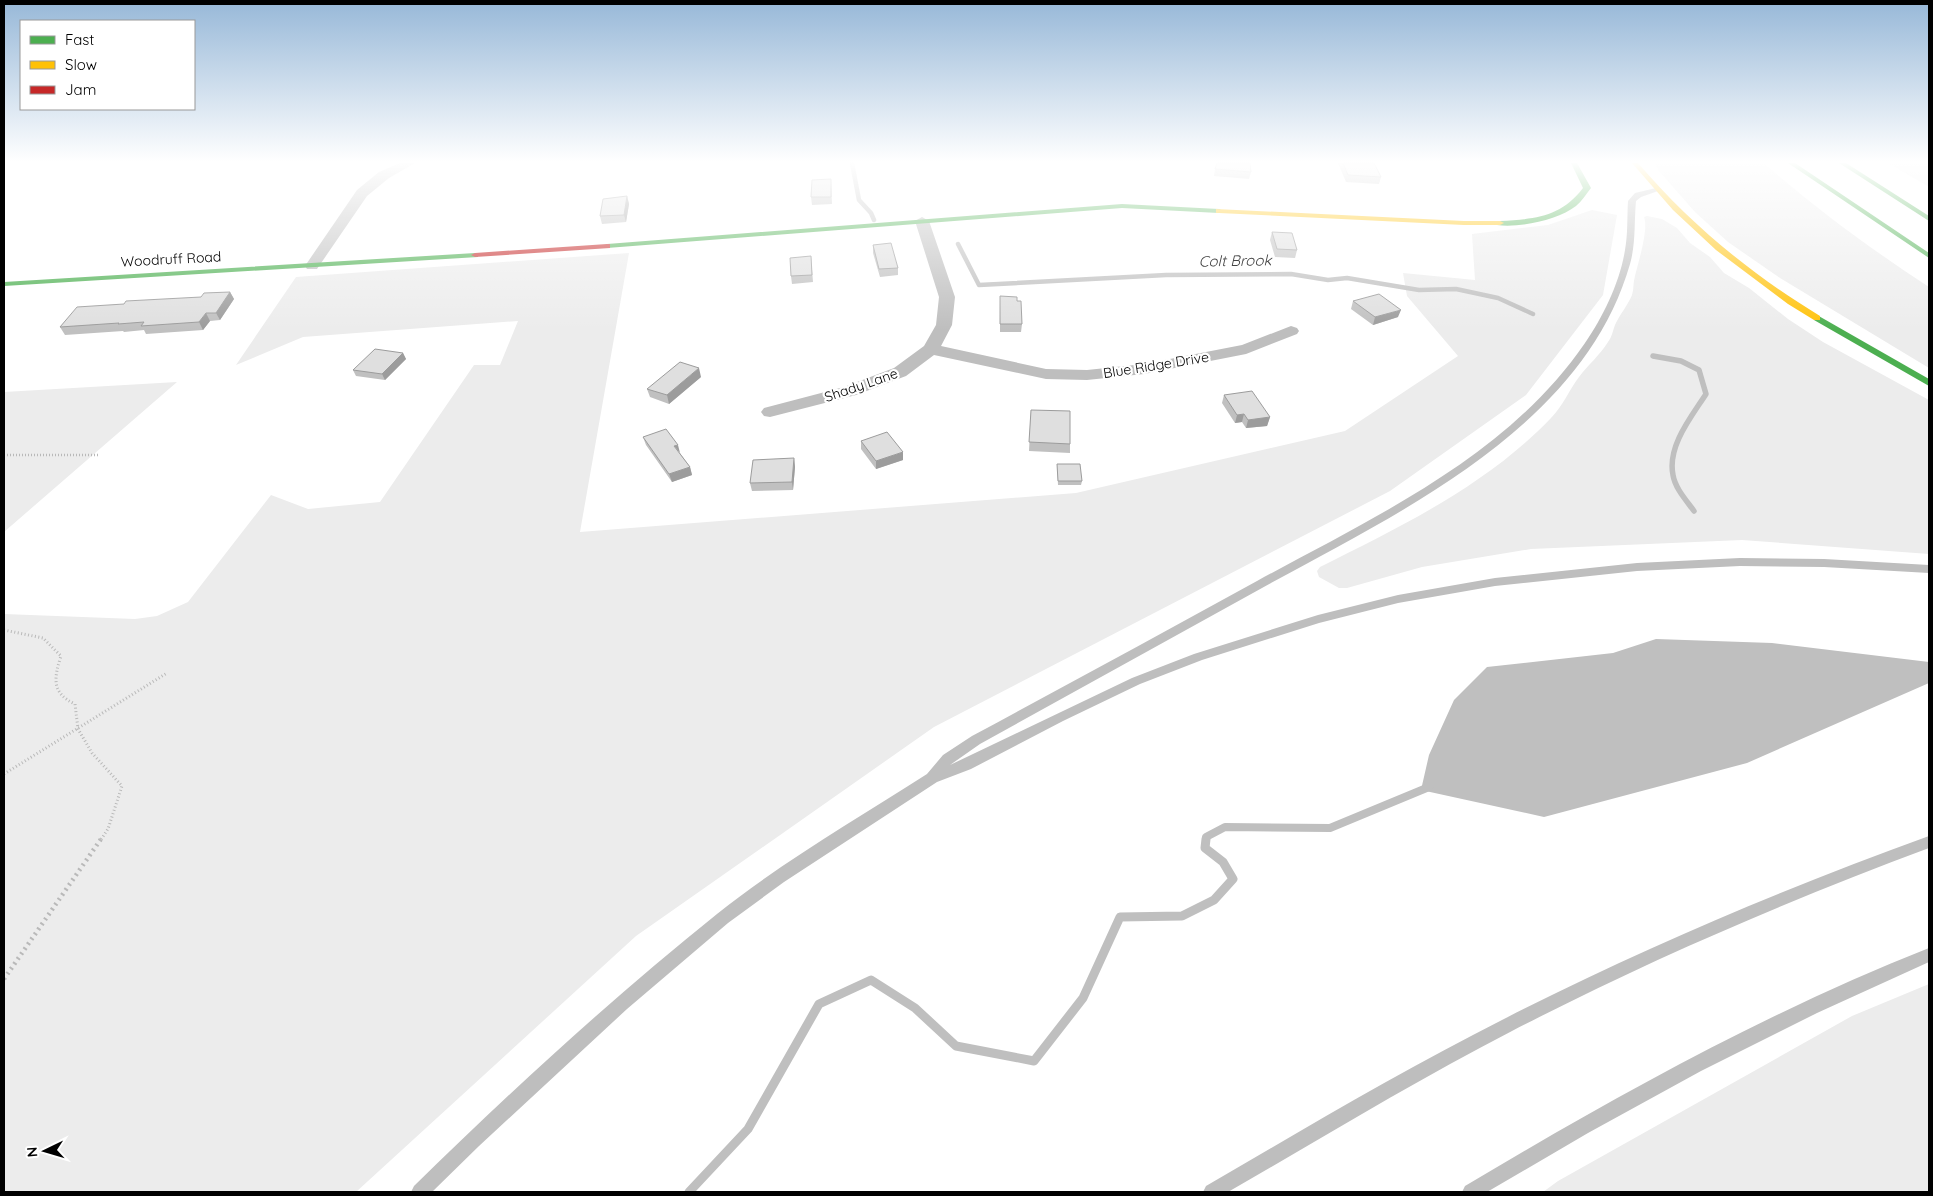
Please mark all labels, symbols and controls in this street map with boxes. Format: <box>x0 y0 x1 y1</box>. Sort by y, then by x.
legend <box>20 20 195 110</box>
text: Fast <box>65 30 94 49</box>
text: Slow <box>65 55 97 74</box>
text: Jam <box>65 80 96 99</box>
street label: Woodruff Road <box>120 247 222 271</box>
water label: Colt Brook <box>1198 250 1274 271</box>
street label: Blue Ridge Drive <box>1102 348 1210 382</box>
street label: Shady Lane <box>822 364 900 406</box>
north arrow <box>20 1126 70 1176</box>
text: N <box>23 1146 41 1158</box>

